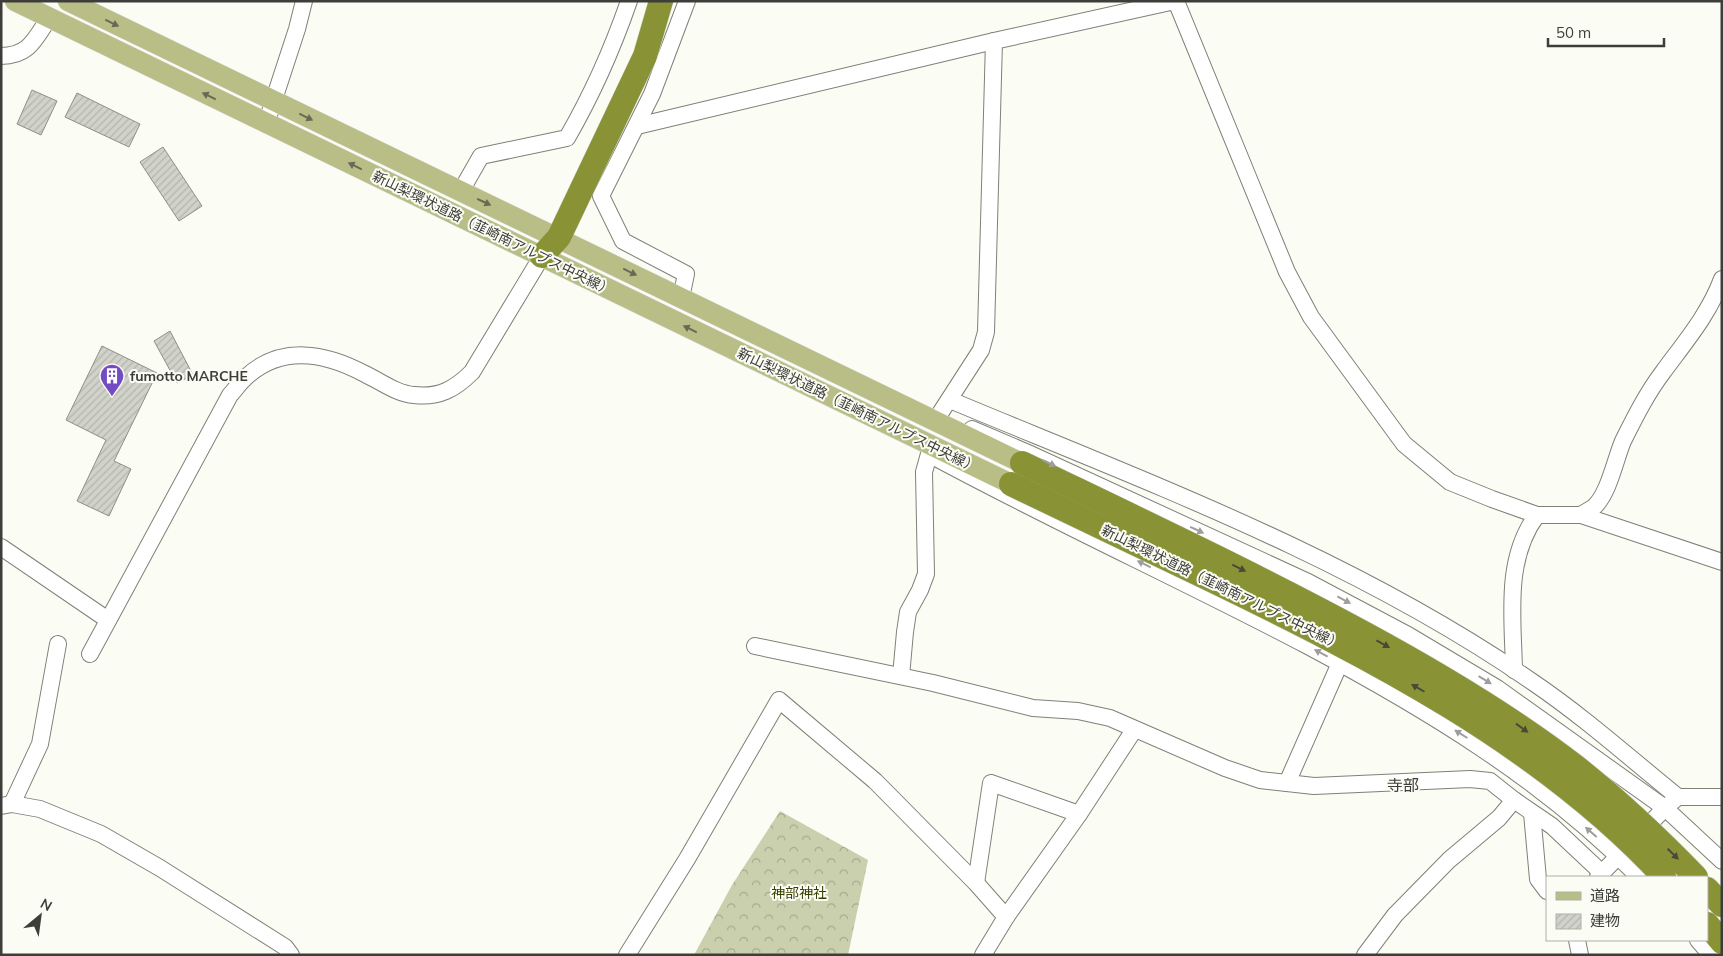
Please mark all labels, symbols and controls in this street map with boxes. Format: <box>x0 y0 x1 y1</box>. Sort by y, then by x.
scale bar <box>1548 15 1664 47</box>
one-way arrow <box>105 19 119 27</box>
text: 50 m <box>1556 23 1591 42</box>
one-way arrow <box>202 92 216 100</box>
one-way arrow <box>298 112 313 121</box>
one-way arrow <box>348 162 362 170</box>
street label: 新山梨環状道路（韮崎南アルプス中央線） <box>370 167 616 299</box>
one-way arrow <box>477 198 491 206</box>
one-way arrow <box>623 269 637 277</box>
one-way arrow <box>683 324 698 333</box>
street label: 新山梨環状道路（韮崎南アルプス中央線） <box>735 344 981 476</box>
building icon: fumotto MARCHE <box>99 363 125 397</box>
place label: fumotto MARCHE <box>130 367 248 385</box>
one-way arrow <box>1042 459 1056 467</box>
street label: 新山梨環状道路（韮崎南アルプス中央線） <box>1099 521 1345 653</box>
one-way arrow <box>1190 527 1204 535</box>
one-way arrow <box>1137 560 1151 568</box>
one-way arrow <box>1232 565 1246 573</box>
one-way arrow <box>1336 596 1351 604</box>
one-way arrow <box>1377 639 1390 648</box>
one-way arrow <box>1313 649 1328 657</box>
one-way arrow <box>1478 676 1491 685</box>
one-way arrow <box>1411 684 1424 693</box>
one-way arrow <box>1515 723 1529 733</box>
one-way arrow <box>1455 730 1468 739</box>
district label: 寺部 <box>1387 775 1419 795</box>
one-way arrow <box>1585 827 1597 838</box>
one-way arrow <box>1667 848 1679 860</box>
legend <box>1546 876 1708 941</box>
park label: 神部神社 <box>771 884 827 902</box>
text: 道路 <box>1590 886 1620 905</box>
north arrow <box>15 891 65 941</box>
text: N <box>37 894 55 915</box>
text: 建物 <box>1590 911 1620 930</box>

